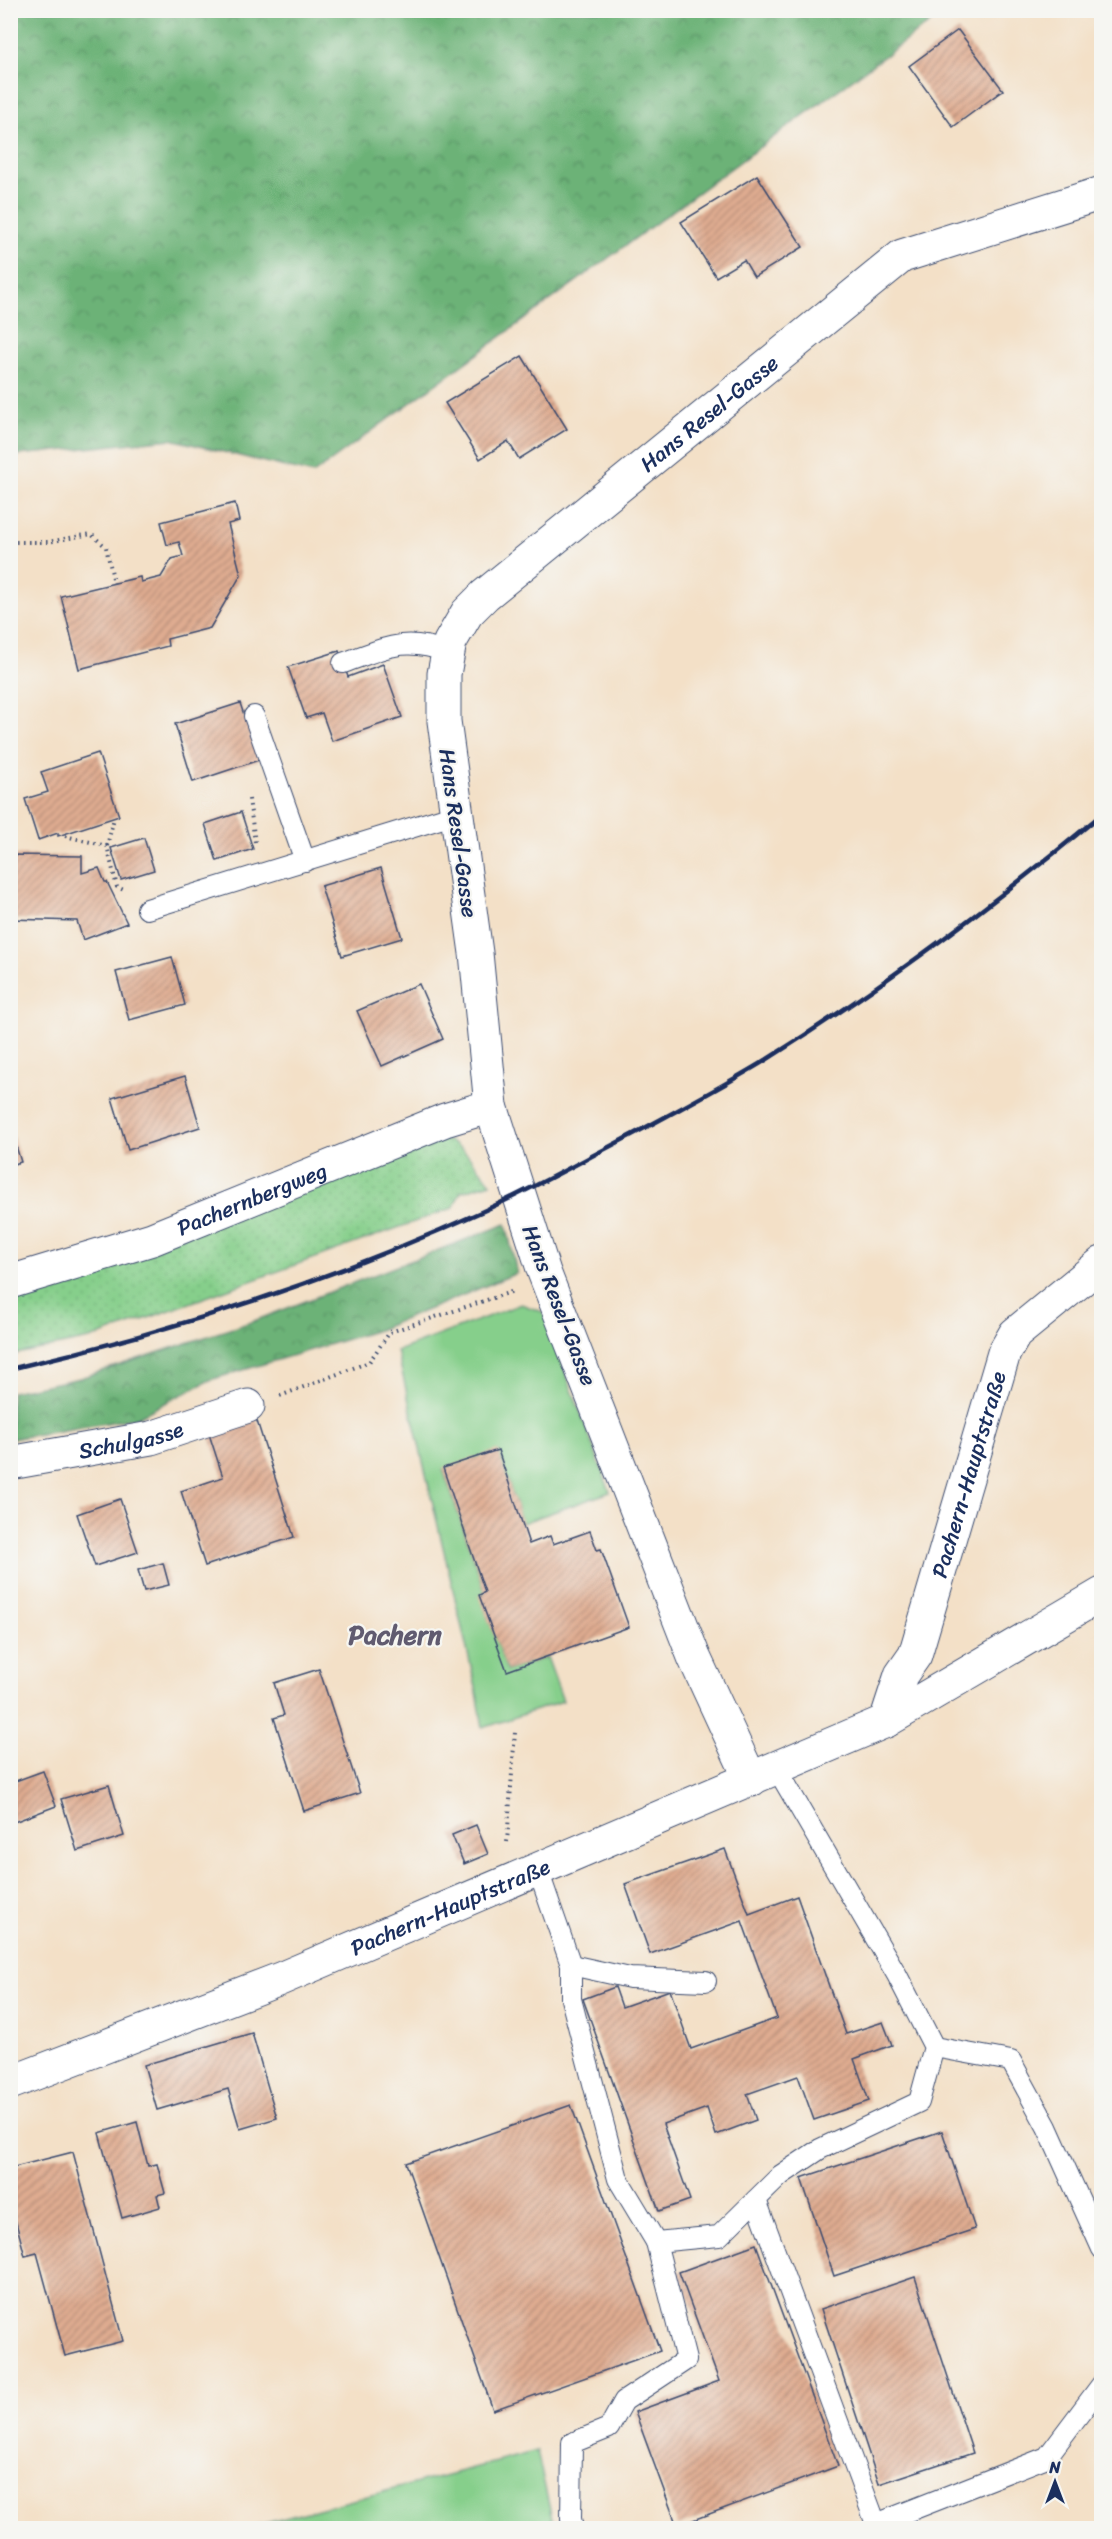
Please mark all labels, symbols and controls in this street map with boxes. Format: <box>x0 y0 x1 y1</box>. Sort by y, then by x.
street label: Hans Resel-Gasse <box>631 345 788 482</box>
street label: Hans Resel-Gasse <box>427 746 490 920</box>
street label: Pachernbergweg <box>171 1151 333 1247</box>
street label: Hans Resel-Gasse <box>511 1219 608 1392</box>
street label: Pachern-Hauptstraße <box>920 1366 1018 1583</box>
street label: Schulgasse <box>75 1410 189 1471</box>
district label: Pachern <box>348 1612 442 1658</box>
street label: Pachern-Hauptstraße <box>344 1847 556 1967</box>
north arrow <box>1025 2452 1085 2512</box>
text: N <box>1048 2453 1061 2482</box>

